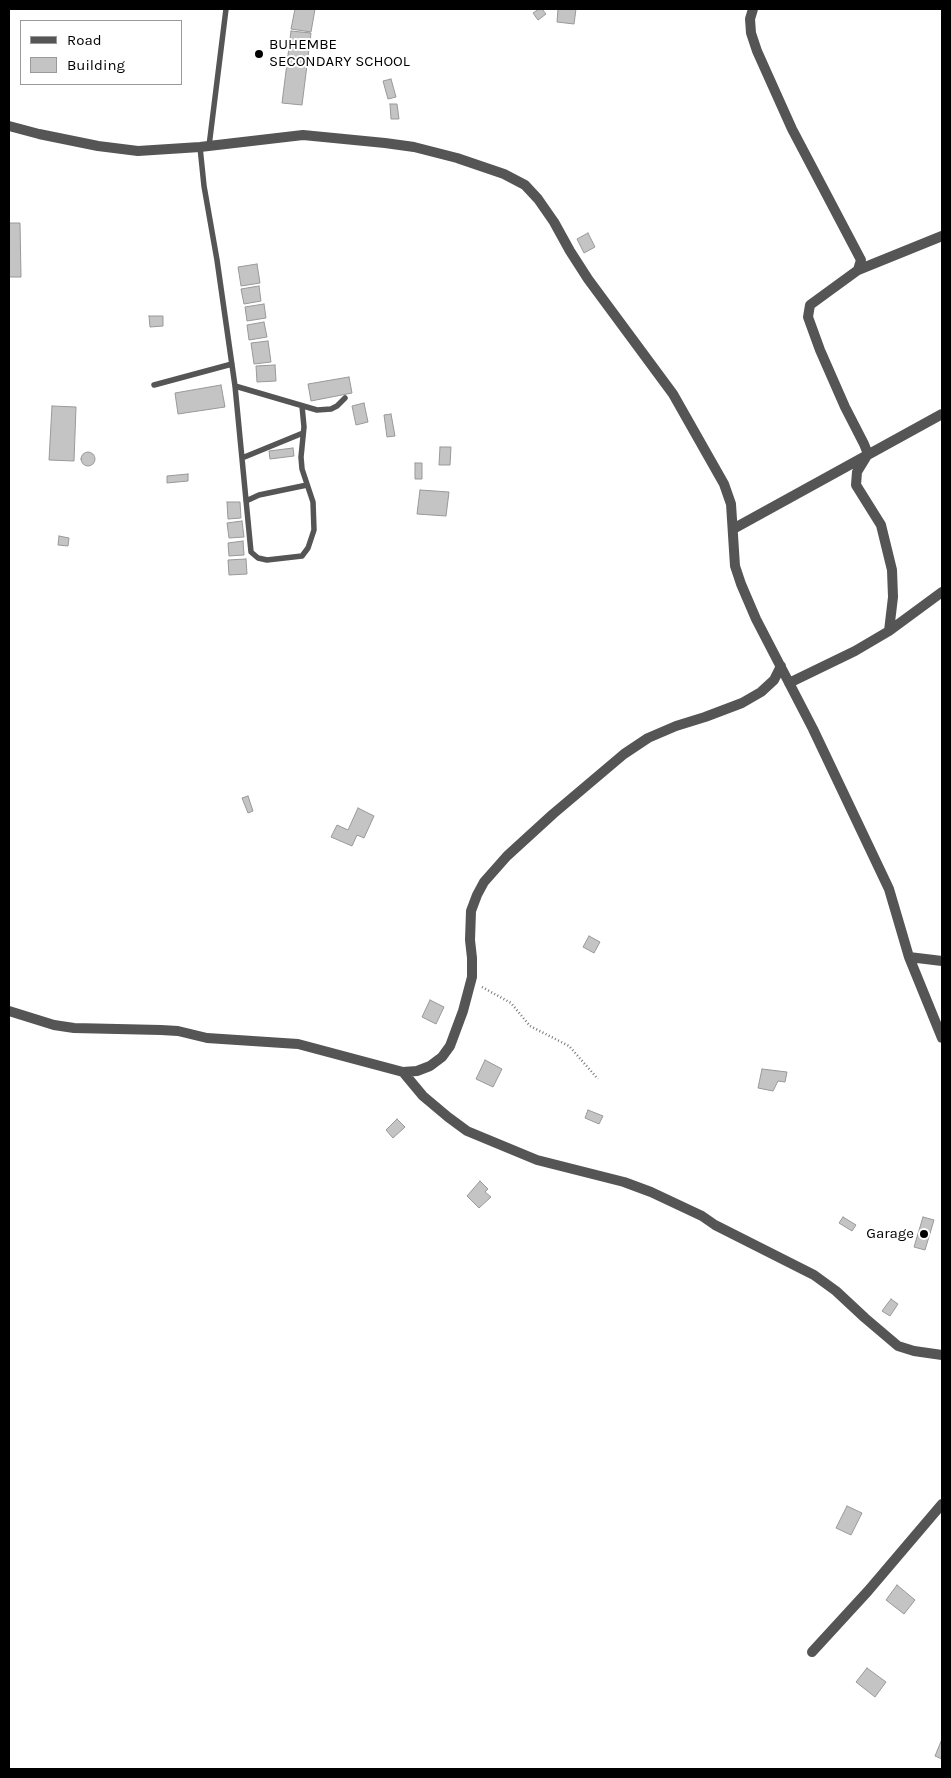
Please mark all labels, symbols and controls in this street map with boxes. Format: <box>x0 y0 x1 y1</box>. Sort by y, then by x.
legend <box>20 20 182 85</box>
text: Road <box>67 31 102 49</box>
place label: BUHEMBE SECONDARY SCHOOL <box>269 36 410 71</box>
marker: BUHEMBE SECONDARY SCHOOL <box>253 48 265 60</box>
text: Building <box>67 56 125 74</box>
place label: Garage <box>866 1225 914 1243</box>
marker: Garage <box>918 1228 930 1240</box>

